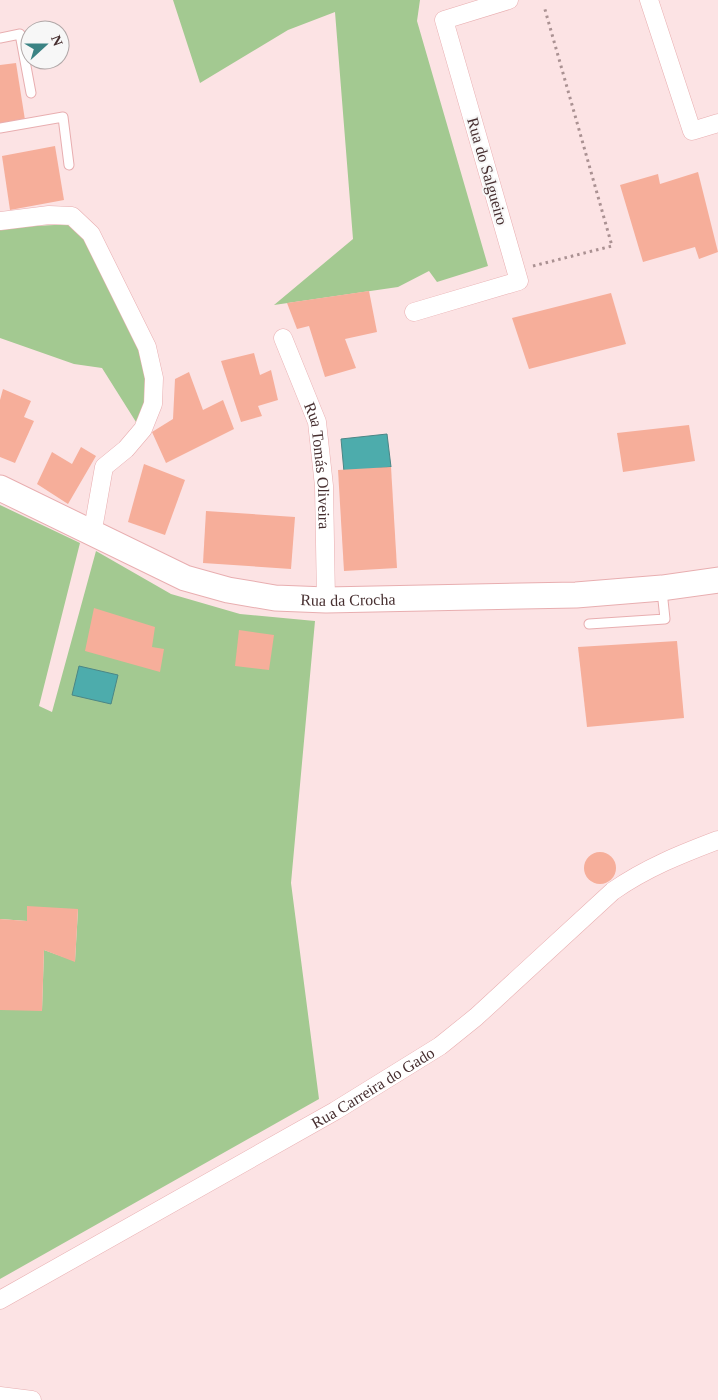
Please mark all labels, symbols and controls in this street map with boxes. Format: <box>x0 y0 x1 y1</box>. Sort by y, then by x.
north arrow <box>20 20 70 70</box>
text: N <box>48 33 65 48</box>
street label: Rua do Salgueiro <box>463 115 511 227</box>
street label: Rua Tomás Oliveira <box>301 400 333 529</box>
street label: Rua da Crocha <box>300 591 396 609</box>
street label: Rua Carreira do Gado <box>308 1044 437 1132</box>

